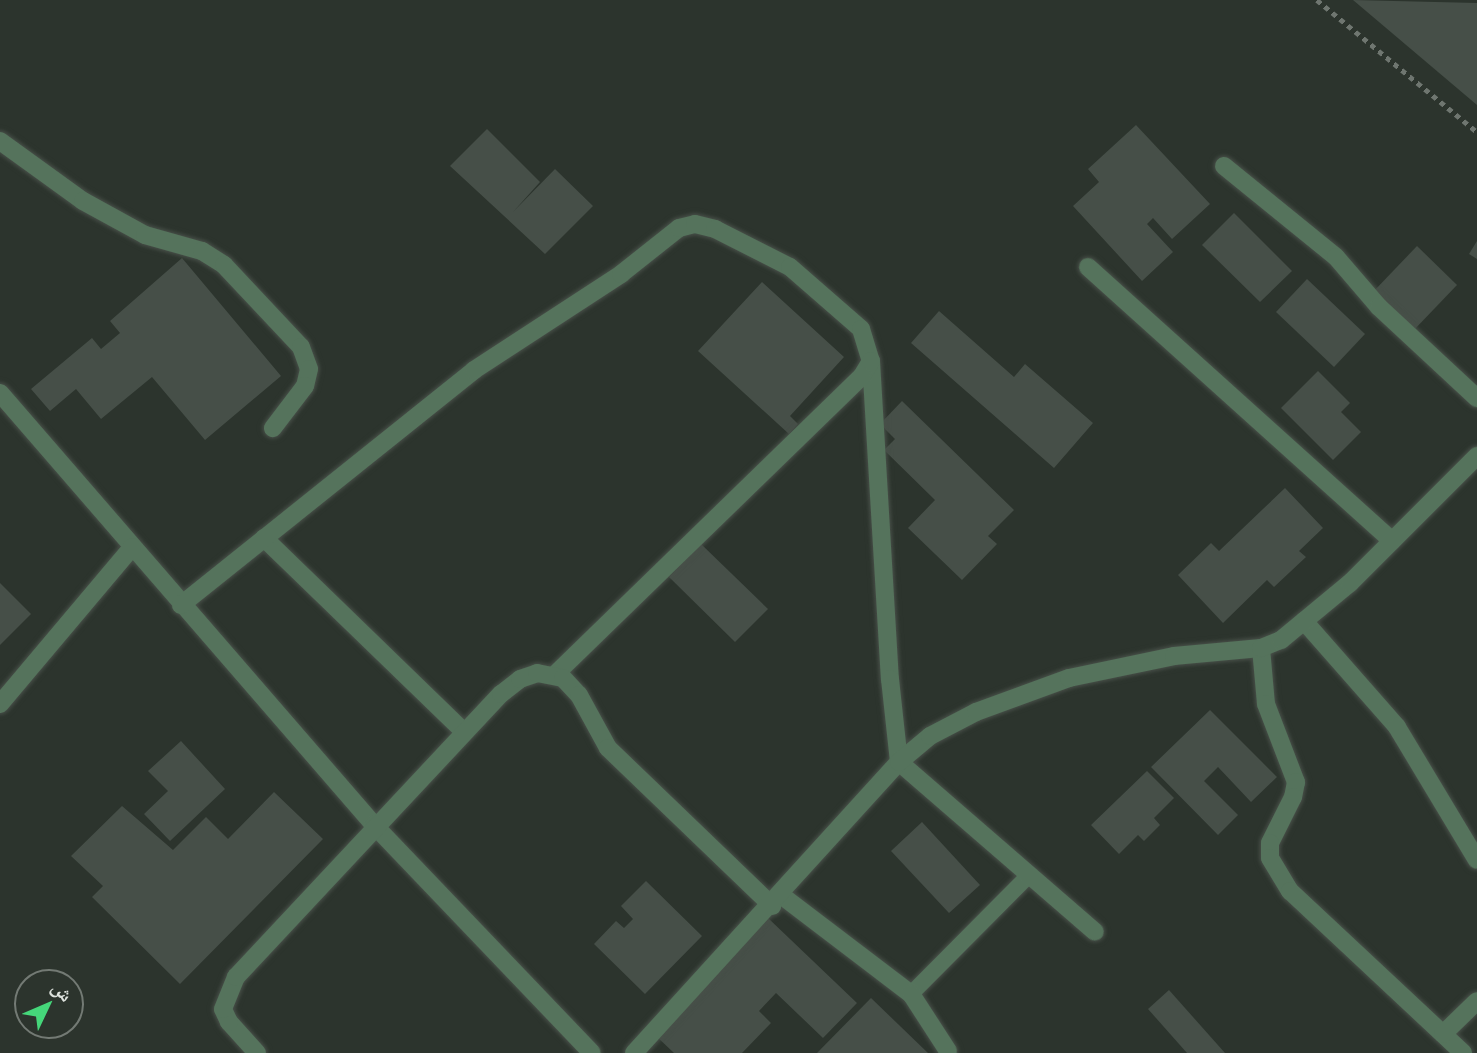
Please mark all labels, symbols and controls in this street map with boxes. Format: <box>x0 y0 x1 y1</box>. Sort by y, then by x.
north arrow <box>14 969 84 1039</box>
text: ش <box>48 976 78 1006</box>

